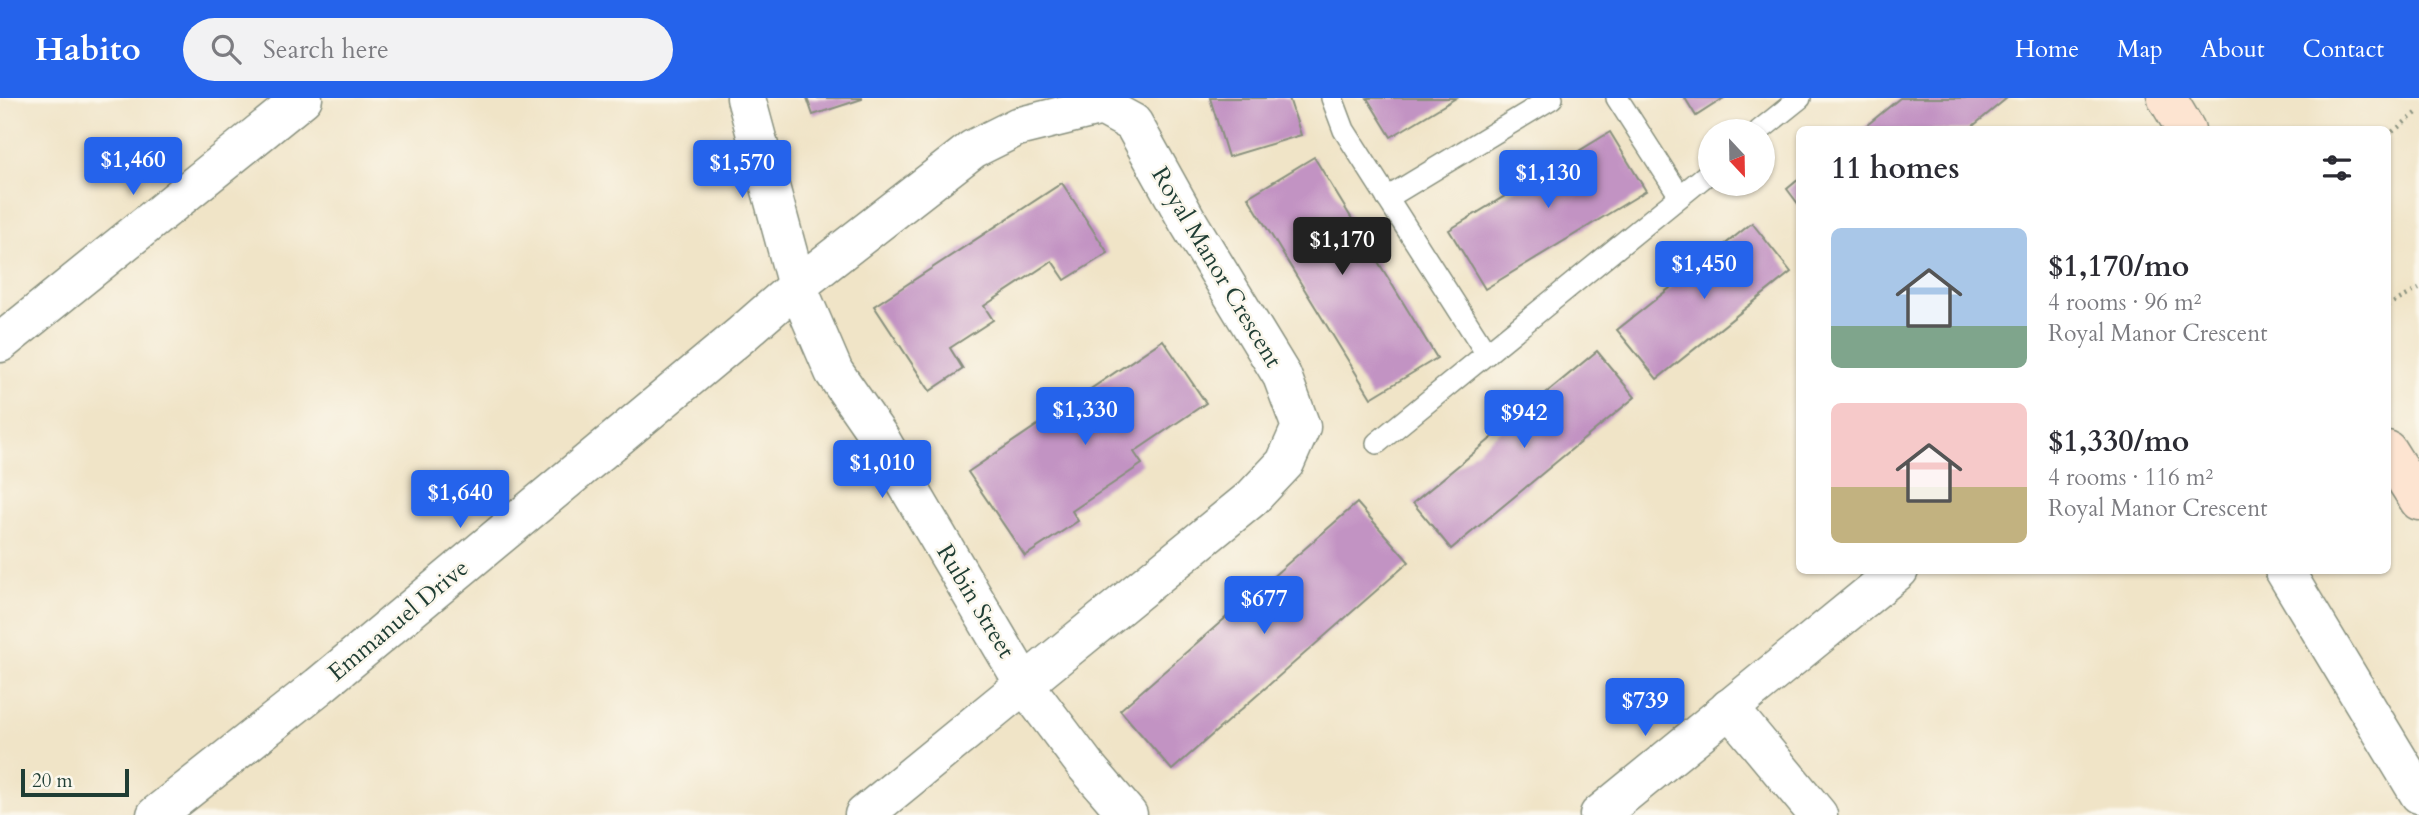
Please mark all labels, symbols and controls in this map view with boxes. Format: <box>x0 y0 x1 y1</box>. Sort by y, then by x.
search box <box>183 18 673 81</box>
text: Habito <box>35 27 141 72</box>
icon: search <box>207 30 245 68</box>
text: Search here <box>263 32 389 67</box>
text: Home <box>2015 33 2079 66</box>
text: Map <box>2117 33 2163 66</box>
text: About <box>2201 33 2265 66</box>
text: Contact <box>2303 33 2384 66</box>
north arrow <box>1698 119 1774 196</box>
map controls <box>1698 119 1775 196</box>
pin: $1,460 <box>76 138 190 197</box>
pin: $1,570 <box>685 140 799 200</box>
text: $1,460 <box>100 144 166 175</box>
text: $1,570 <box>709 147 775 178</box>
text: 11 homes <box>1831 148 1960 189</box>
icon: filters <box>2318 149 2356 187</box>
pin: $1,130 <box>1491 150 1605 210</box>
text: $1,130 <box>1515 157 1581 188</box>
street label: Royal Manor Crescent <box>1143 161 1290 374</box>
pin: $1,170 <box>1285 218 1399 277</box>
text: $1,170 <box>1309 224 1375 255</box>
pin: $1,450 <box>1647 242 1761 301</box>
text: $1,170/mo <box>2048 246 2189 287</box>
text: $1,450 <box>1671 248 1737 279</box>
icon: home <box>1887 256 1971 340</box>
text: 4 rooms · 96 m² <box>2048 287 2201 318</box>
text: Royal Manor Crescent <box>2048 318 2268 349</box>
pin: $1,330 <box>1028 388 1142 447</box>
pin: $942 <box>1483 390 1565 450</box>
text: $1,330 <box>1052 394 1118 425</box>
text: $942 <box>1500 397 1548 428</box>
text: $1,330/mo <box>2048 421 2189 462</box>
icon: home <box>1887 431 1971 515</box>
pin: $1,010 <box>825 440 939 500</box>
text: $1,010 <box>849 447 915 478</box>
text: 4 rooms · 116 m² <box>2048 462 2213 493</box>
pin: $1,640 <box>403 470 517 530</box>
text: $1,640 <box>427 477 493 508</box>
text: Royal Manor Crescent <box>2048 493 2268 524</box>
street label: Rubin Street <box>929 538 1023 665</box>
street label: Emmanuel Drive <box>321 552 476 689</box>
pin: $677 <box>1223 576 1305 636</box>
text: $677 <box>1240 583 1288 614</box>
pin: $739 <box>1604 678 1686 738</box>
text: $739 <box>1621 685 1669 716</box>
scale bar <box>21 766 130 798</box>
text: 20 m <box>32 768 73 794</box>

